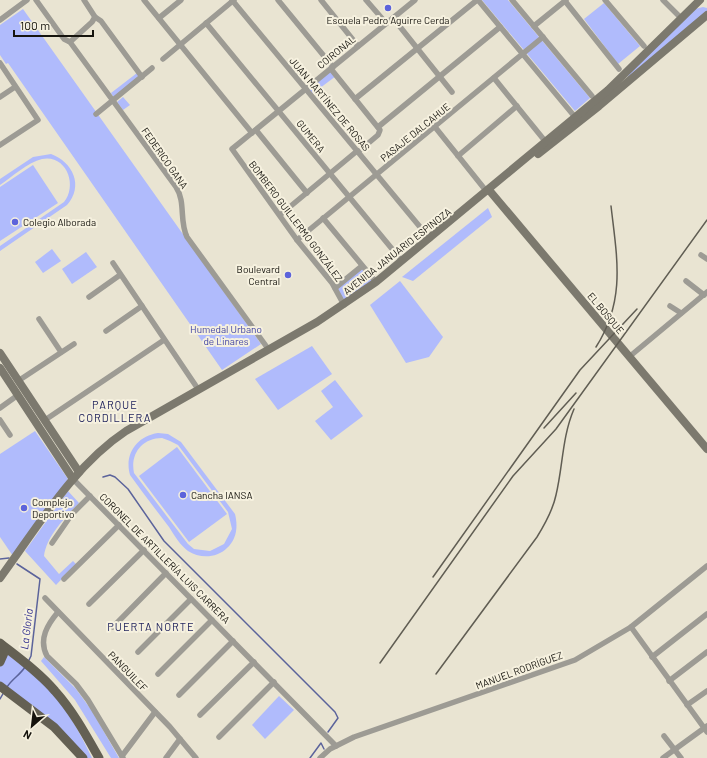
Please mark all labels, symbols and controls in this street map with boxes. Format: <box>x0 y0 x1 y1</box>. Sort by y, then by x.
marker: Escuela Pedro Aguirre Cerda <box>383 3 393 13</box>
scale bar <box>14 12 93 38</box>
place label: Escuela Pedro Aguirre Cerda <box>327 14 449 26</box>
text: 100 m <box>20 18 50 32</box>
street label: COIRONAL <box>314 33 358 71</box>
street label: JUAN MARTÍNEZ DE ROSAS <box>287 55 373 153</box>
street label: PASAJE DALCAHUE <box>378 100 452 164</box>
street label: GUMERA <box>294 117 328 155</box>
street label: FEDERICO GANA <box>139 125 191 191</box>
street label: BOMBERO GUILLERMO GONZÁLEZ <box>247 158 345 284</box>
street label: AVENIDA JANUARIO ESPINOZA <box>341 205 453 297</box>
place label: Colegio Alborada <box>23 216 96 228</box>
marker: Colegio Alborada <box>10 217 20 227</box>
place label: Boulevard Central <box>237 263 280 287</box>
marker: Boulevard Central <box>283 270 293 280</box>
street label: EL BOSQUE <box>585 290 627 336</box>
park label: Humedal Urbano de Linares <box>190 323 262 347</box>
district label: PARQUE CORDILLERA <box>79 398 151 424</box>
place label: Cancha IANSA <box>191 489 252 501</box>
street label: CORONEL DE ARTILLERÍA LUIS CARRERA <box>97 490 233 626</box>
marker: Cancha IANSA <box>178 490 188 500</box>
place label: Complejo Deportivo <box>32 496 74 520</box>
marker: Complejo Deportivo <box>19 503 29 513</box>
water label: La Gloria <box>17 608 35 650</box>
district label: PUERTA NORTE <box>107 620 195 633</box>
street label: PANGUILEF <box>106 648 150 694</box>
street label: MANUEL RODRÍGUEZ <box>474 649 564 691</box>
north arrow <box>12 706 52 746</box>
text: N <box>21 728 33 743</box>

